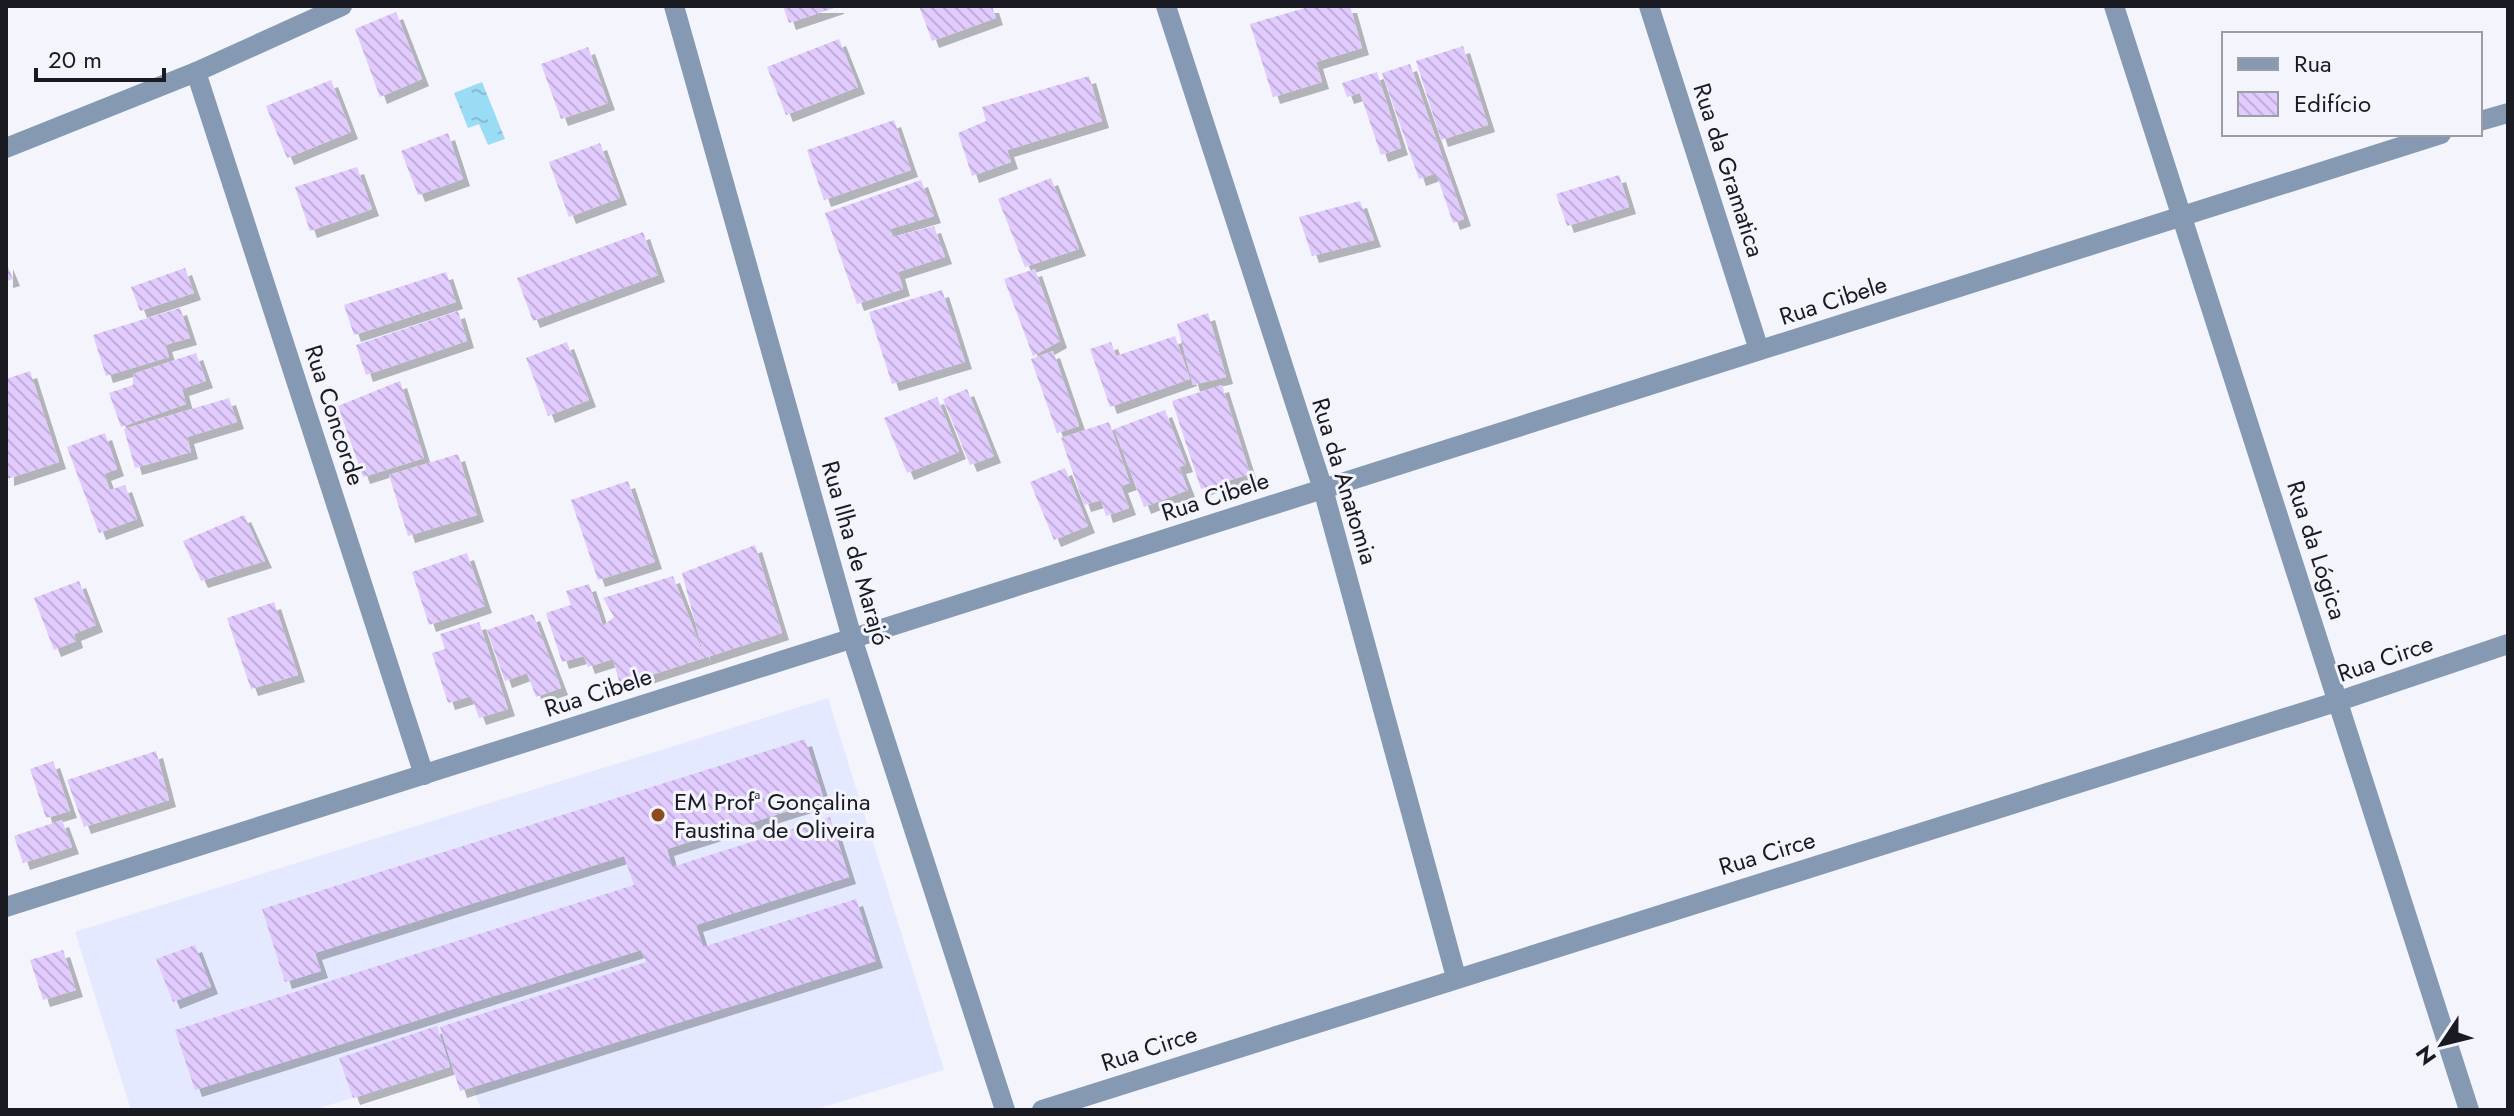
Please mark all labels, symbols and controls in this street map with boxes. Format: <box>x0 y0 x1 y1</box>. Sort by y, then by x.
scale bar <box>36 32 164 82</box>
legend <box>2222 32 2482 136</box>
text: 20 m <box>48 42 102 77</box>
text: Rua <box>2294 46 2332 81</box>
street label: Rua da Gramatica <box>1684 79 1774 261</box>
text: Edifício <box>2294 86 2371 121</box>
street label: Rua Cibele <box>1775 266 1891 334</box>
street label: Rua Concorde <box>296 340 374 490</box>
street label: Rua da Anatomia <box>1303 393 1387 569</box>
street label: Rua Ilha de Marajó <box>813 457 899 649</box>
street label: Rua Cibele <box>1157 462 1273 530</box>
street label: Rua da Lógica <box>2278 476 2356 624</box>
street label: Rua Circe <box>2332 625 2438 691</box>
street label: Rua Cibele <box>540 658 656 726</box>
place label: EM Profª Gonçalina Faustina de Oliveira <box>674 784 875 847</box>
marker: EM Profª Gonçalina Faustina de Oliveira <box>649 806 667 824</box>
street label: Rua Circe <box>1714 822 1820 884</box>
north arrow <box>2402 1004 2482 1084</box>
street label: Rua Circe <box>1096 1016 1202 1080</box>
text: N <box>2408 1039 2444 1072</box>

